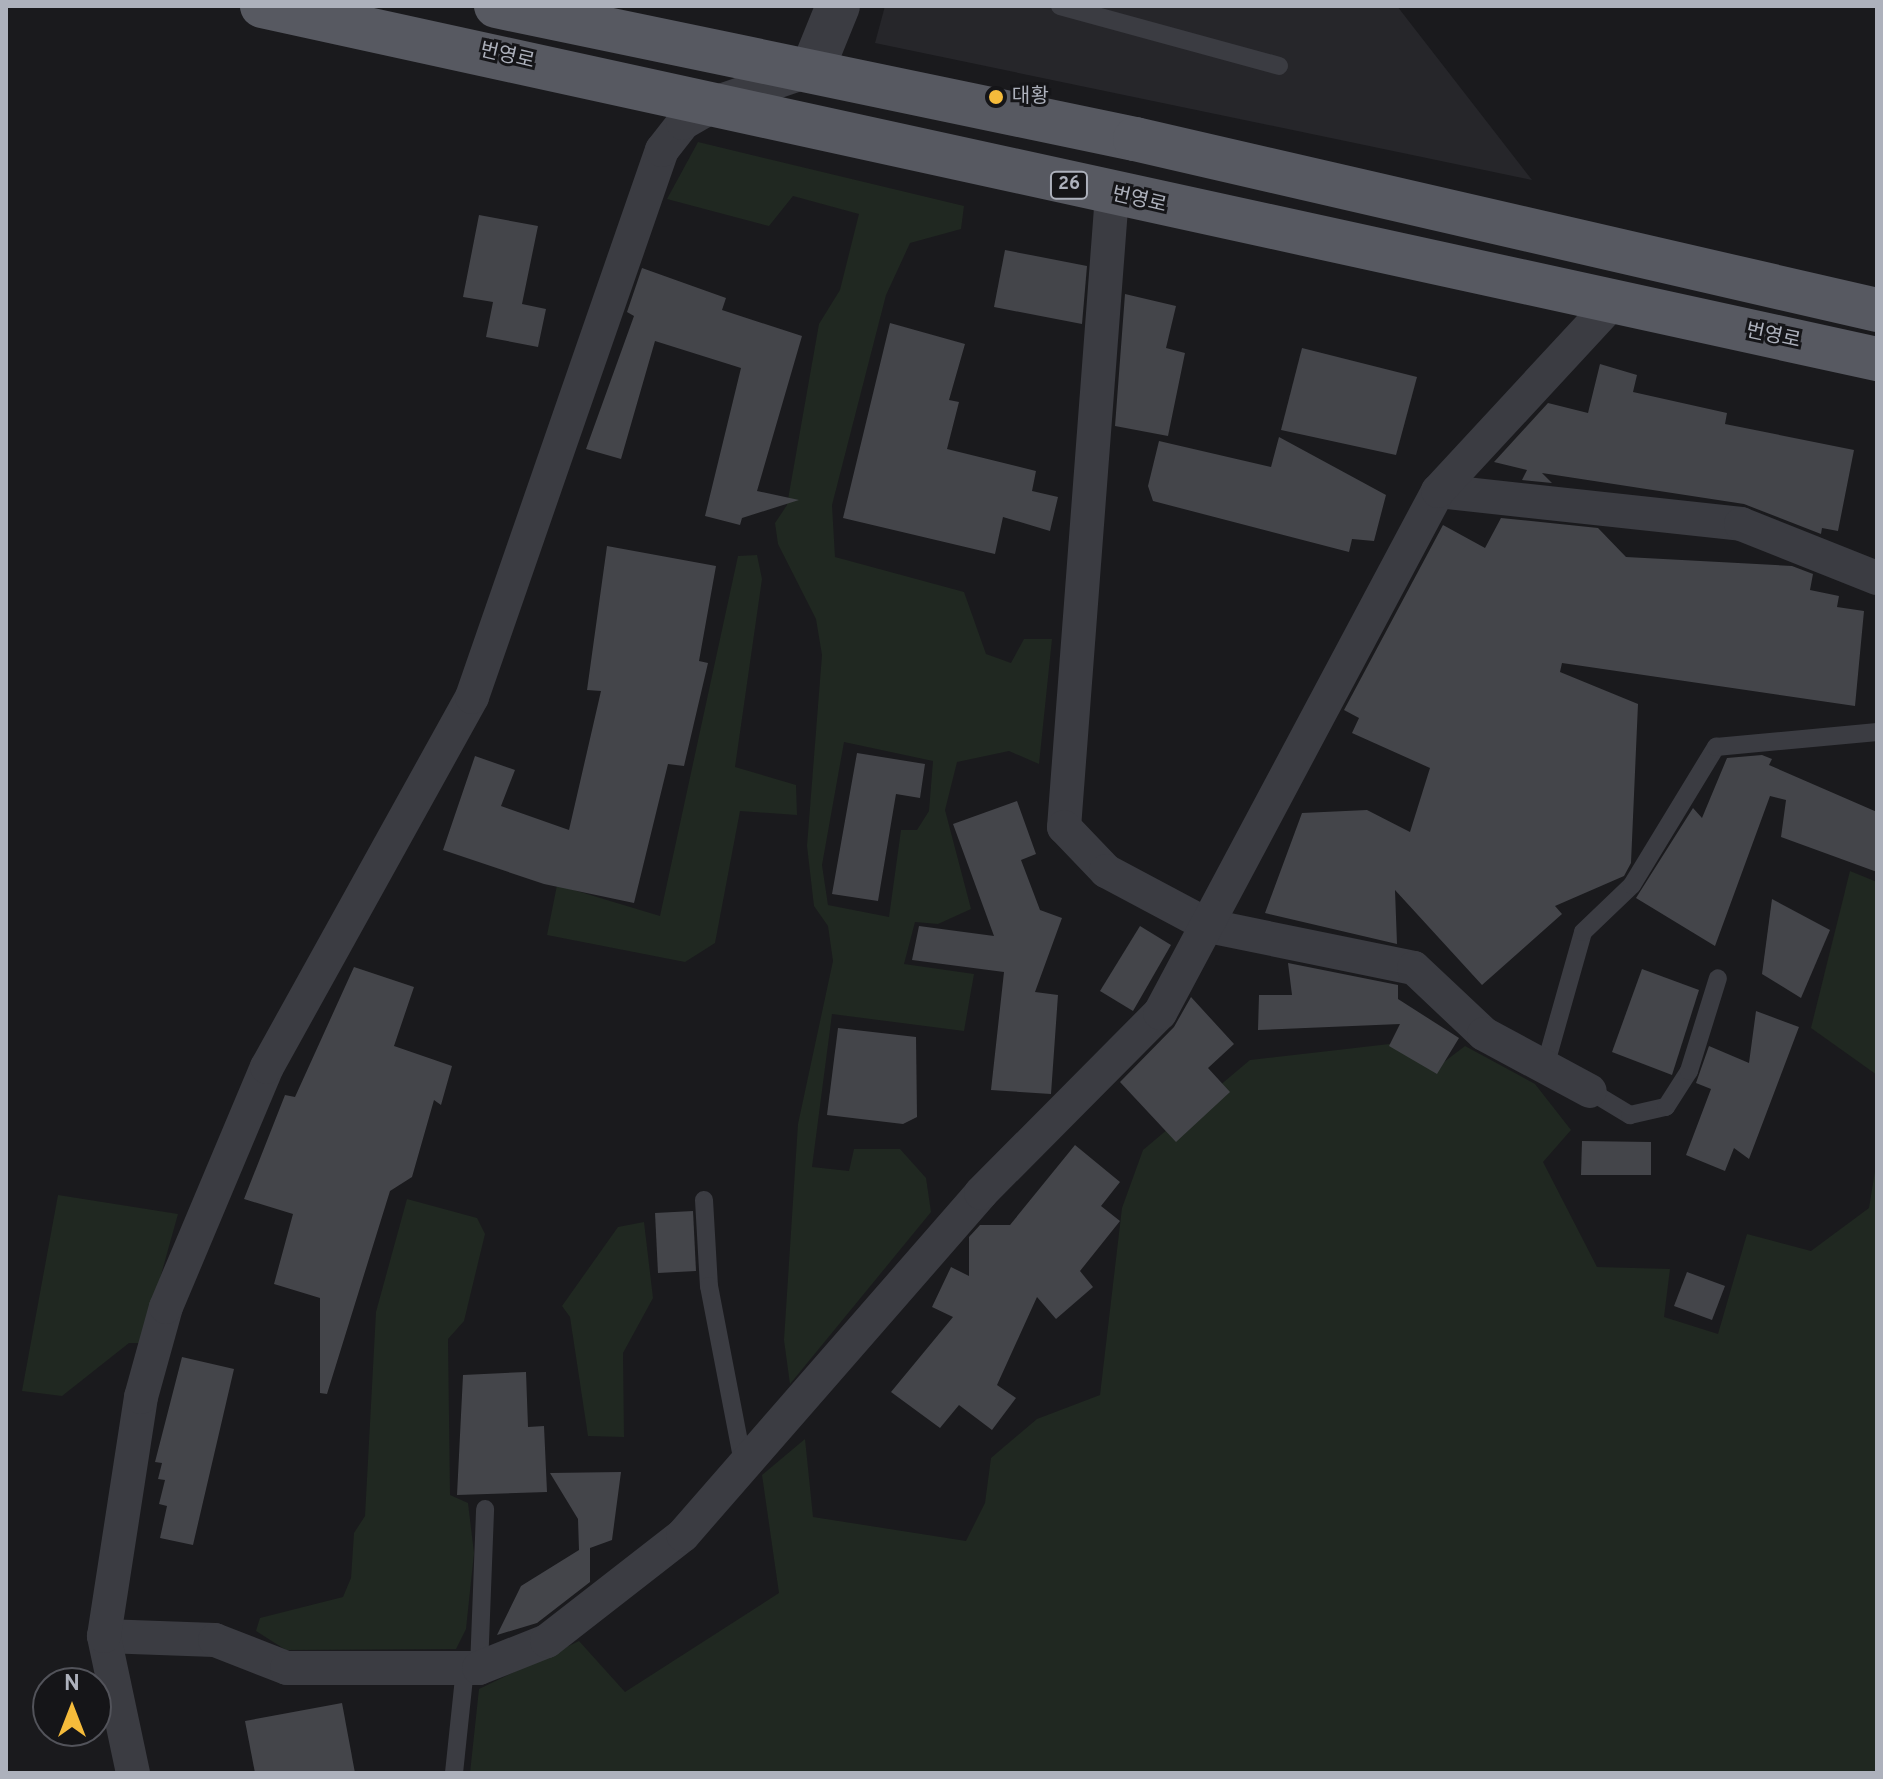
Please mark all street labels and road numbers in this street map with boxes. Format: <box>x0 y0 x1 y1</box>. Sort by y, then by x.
street label: 번영로 <box>477 39 537 75</box>
road number: 26 <box>1049 171 1089 199</box>
street label: 번영로 <box>1109 183 1169 219</box>
street label: 번영로 <box>1744 320 1802 354</box>

